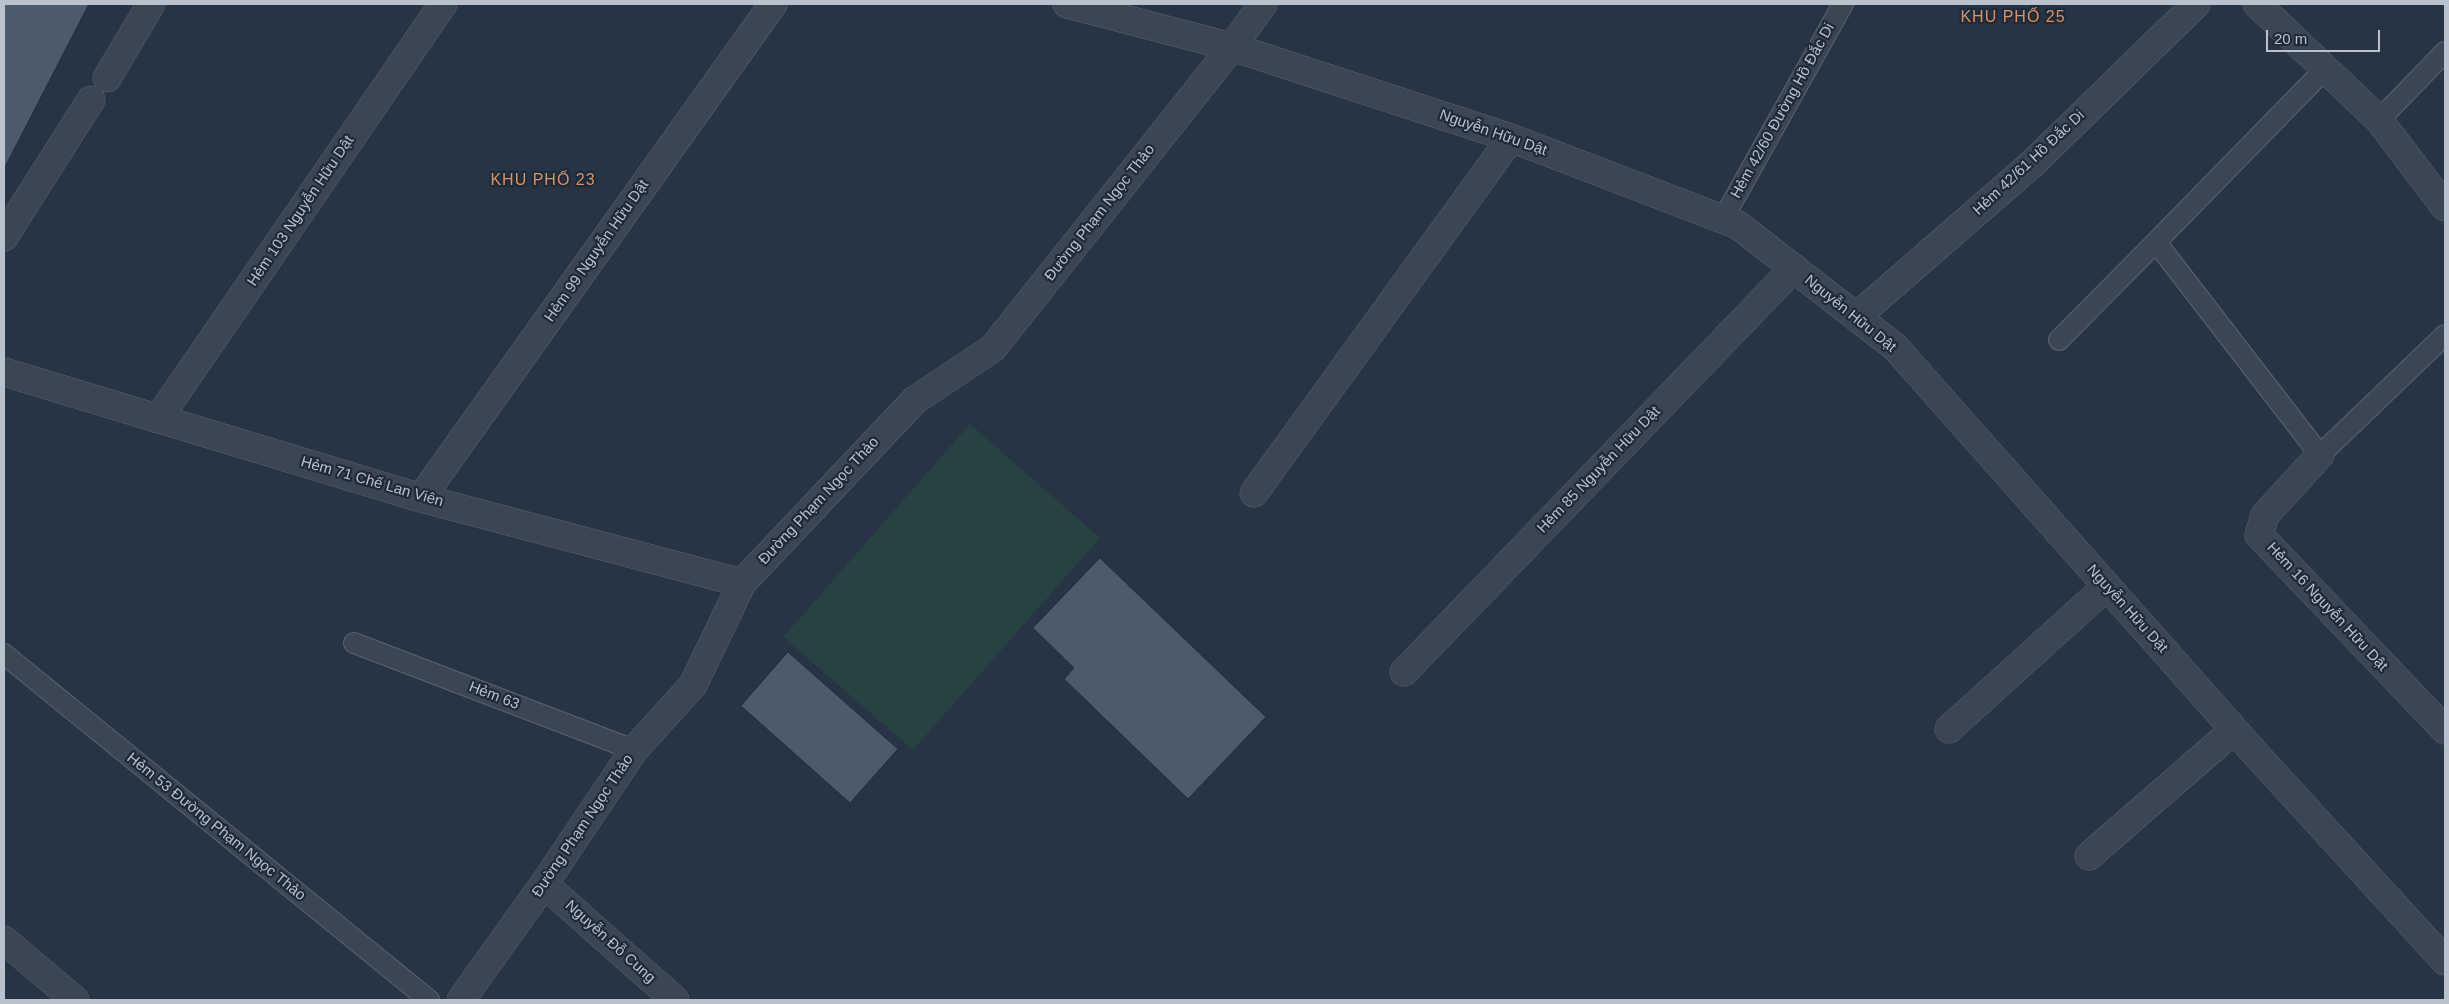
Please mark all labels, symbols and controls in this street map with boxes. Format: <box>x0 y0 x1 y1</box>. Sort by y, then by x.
district label: KHU PHỐ 25 <box>1959 8 2067 28</box>
street label: Hẻm 42/60 Đường Hồ Đắc Di <box>1727 20 1839 202</box>
scale bar <box>2269 20 2383 52</box>
text: 20 m <box>2274 30 2307 47</box>
street label: Nguyễn Hữu Dật <box>1437 106 1549 160</box>
street label: Hẻm 42/61 Hồ Đắc Di <box>1970 107 2088 219</box>
street label: Hẻm 103 Nguyễn Hữu Dật <box>244 132 358 290</box>
street label: Đường Phạm Ngọc Thảo <box>1041 141 1159 285</box>
district label: KHU PHỐ 23 <box>489 171 597 191</box>
street label: Hẻm 99 Nguyễn Hữu Dật <box>541 177 653 325</box>
street label: Nguyễn Hữu Dật <box>1801 272 1899 356</box>
street label: Hẻm 85 Nguyễn Hữu Dật <box>1534 403 1664 537</box>
street label: Đường Phạm Ngọc Thảo <box>755 433 883 569</box>
street label: Hẻm 71 Chế Lan Viên <box>299 453 445 511</box>
street label: Hẻm 16 Nguyễn Hữu Dật <box>2263 539 2391 675</box>
street label: Nguyễn Hữu Dật <box>2083 561 2171 657</box>
street label: Hẻm 63 <box>466 678 522 714</box>
street label: Hẻm 53 Đường Phạm Ngọc Thảo <box>123 749 309 905</box>
street label: Đường Phạm Ngọc Thảo <box>528 751 638 901</box>
street label: Nguyễn Đỗ Cung <box>561 897 659 987</box>

